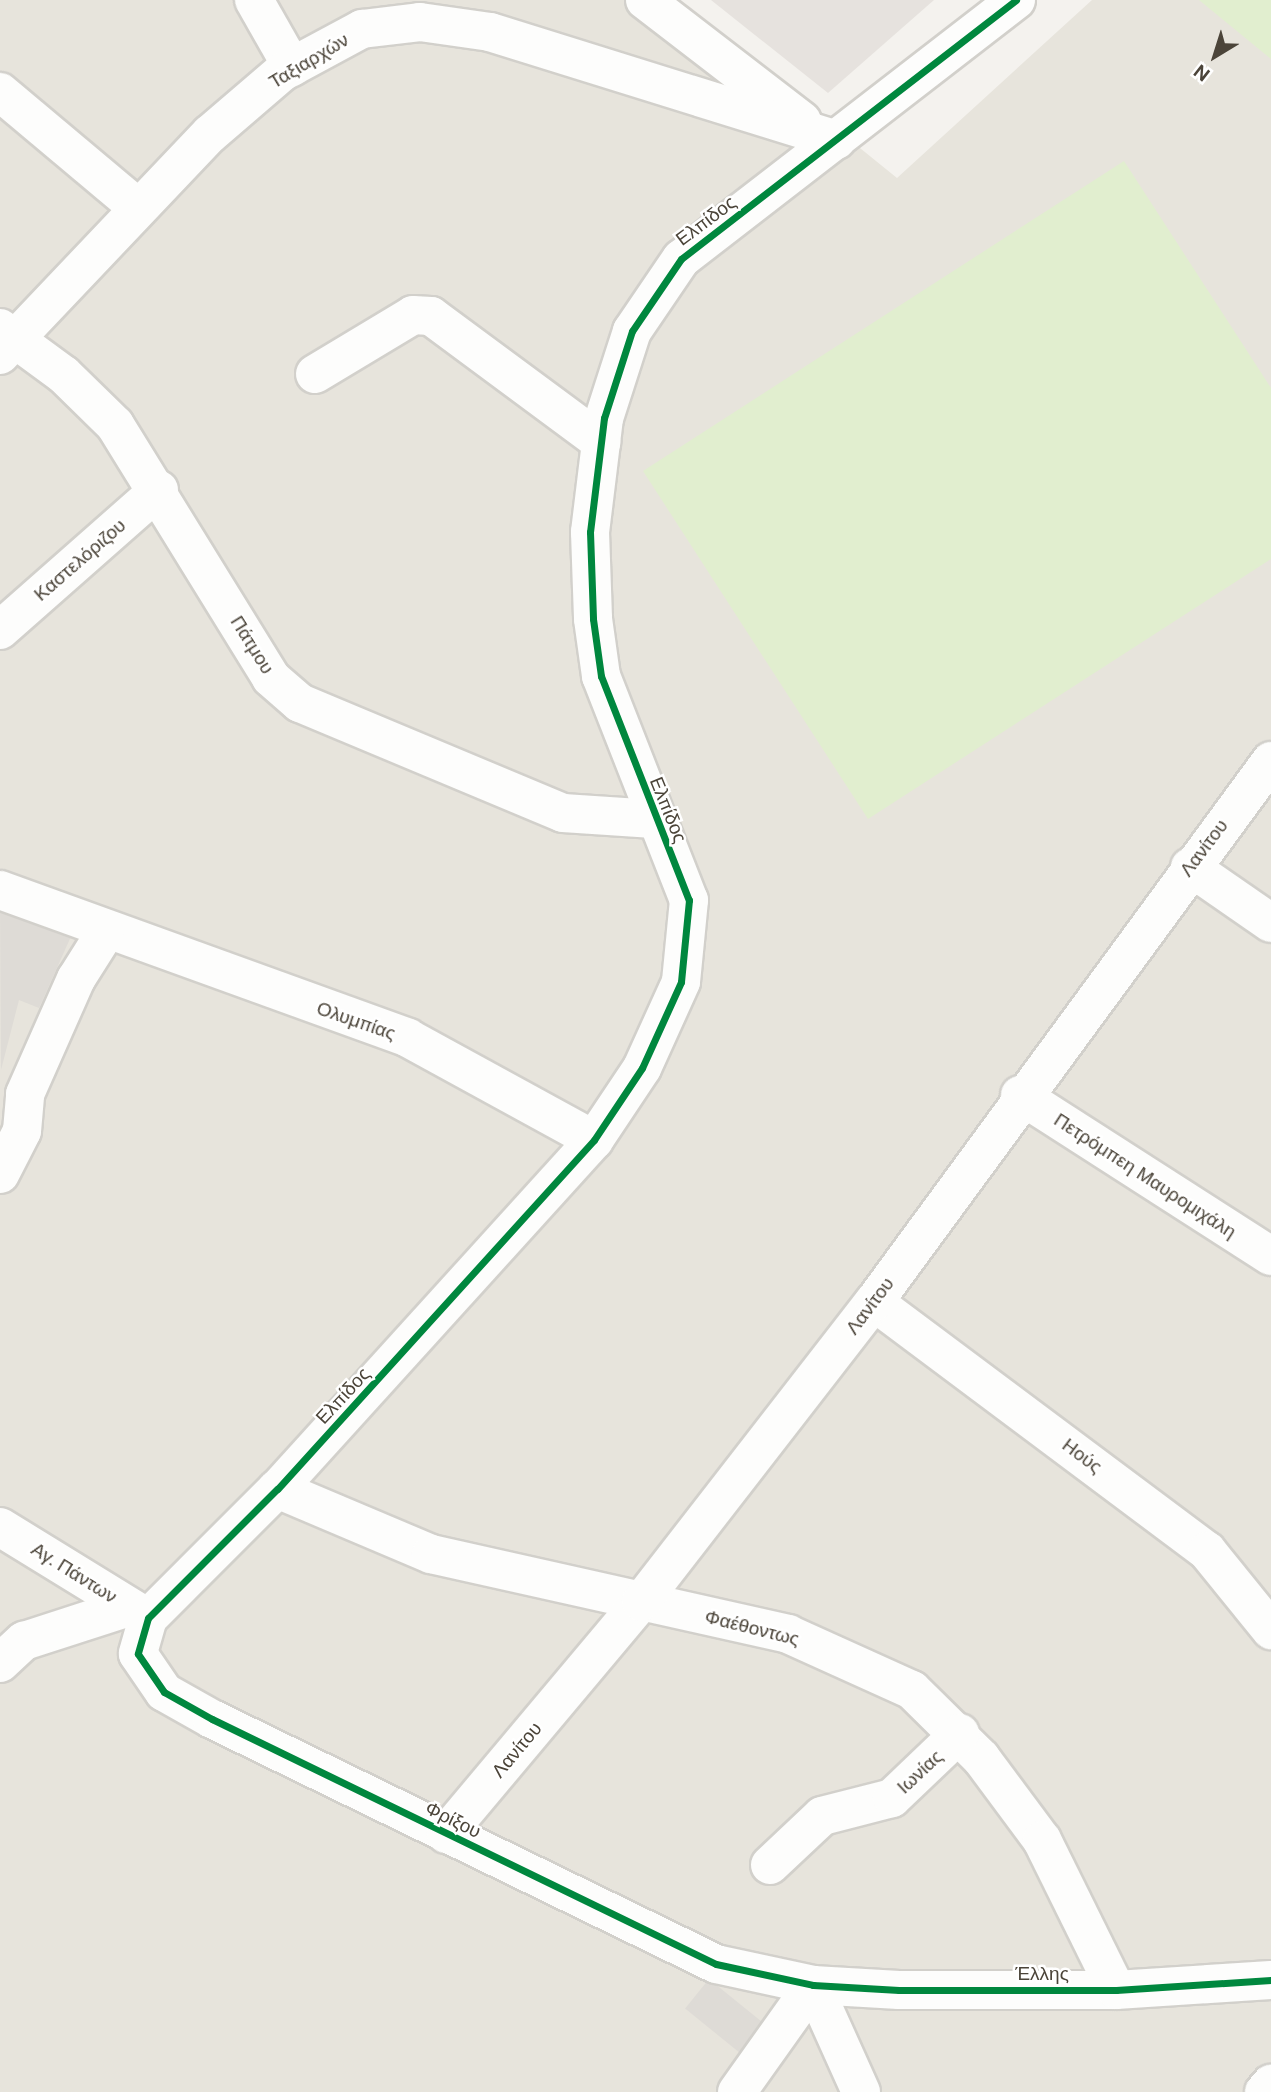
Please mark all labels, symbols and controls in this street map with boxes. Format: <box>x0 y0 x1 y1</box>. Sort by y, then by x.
north arrow <box>1180 21 1250 91</box>
street label: Ταξιαρχών <box>265 28 353 94</box>
text: N <box>1189 59 1215 87</box>
street label: Ελπίδος <box>672 191 740 251</box>
street label: Καστελόριζου <box>30 514 130 606</box>
street label: Πάτμου <box>225 612 279 678</box>
street label: Ελπίδος <box>645 774 691 846</box>
street label: Λανίτου <box>1175 815 1233 881</box>
street label: Ολυμπίας <box>314 997 398 1045</box>
street label: Πετρόμπεη Μαυρομιχάλη <box>1050 1109 1240 1243</box>
street label: Λανίτου <box>841 1273 899 1339</box>
street label: Ελπίδος <box>311 1363 375 1429</box>
street label: Ηούς <box>1058 1434 1106 1478</box>
street label: Αγ. Πάντων <box>27 1538 121 1608</box>
street label: Φαέθοντως <box>702 1605 802 1651</box>
street label: Λανίτου <box>487 1718 547 1782</box>
street label: Ιωνίας <box>892 1745 948 1799</box>
street label: Φρίξου <box>421 1797 485 1843</box>
street label: Έλλης <box>1015 1963 1069 1985</box>

